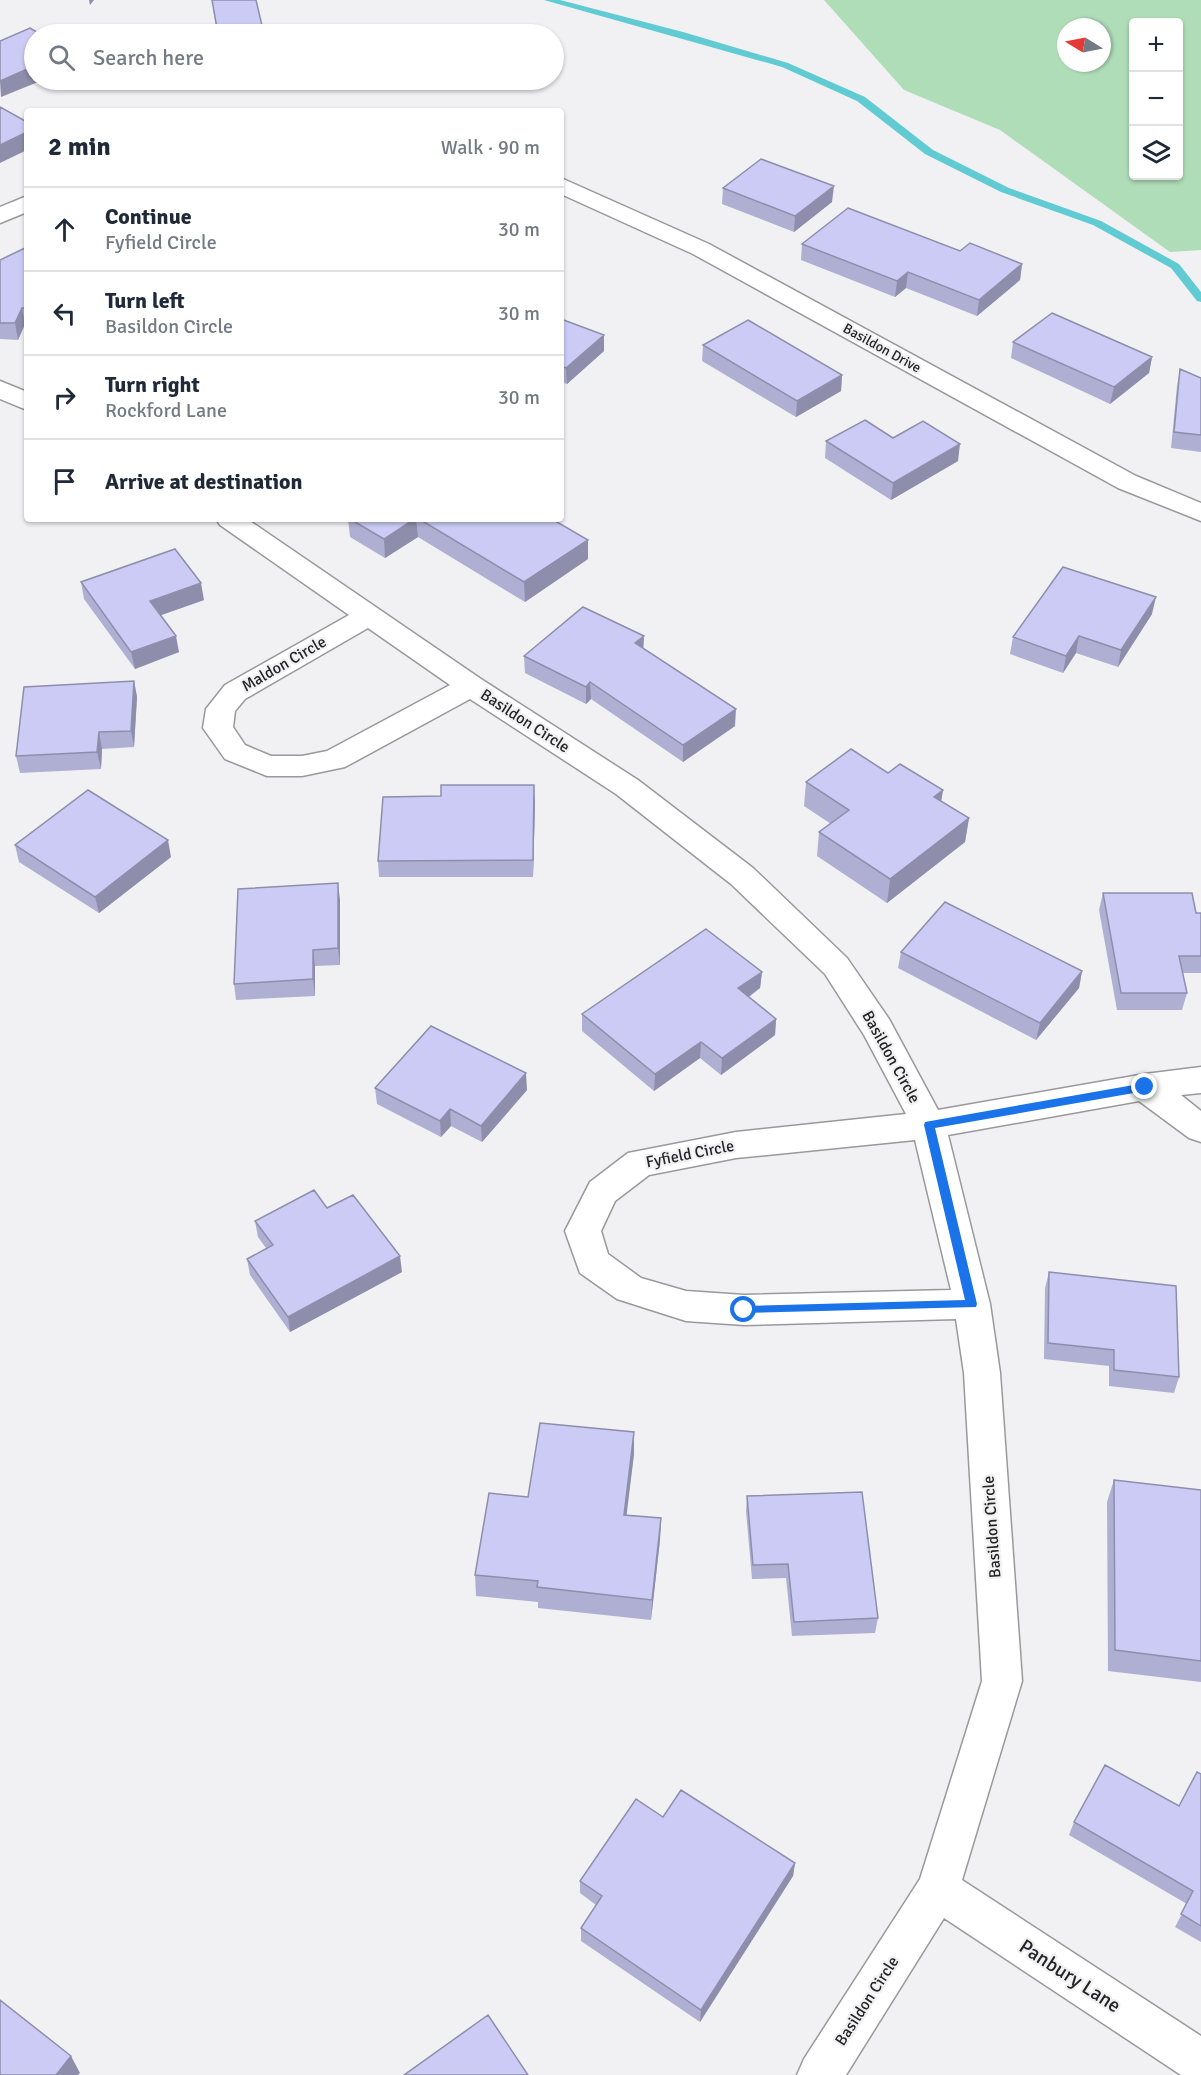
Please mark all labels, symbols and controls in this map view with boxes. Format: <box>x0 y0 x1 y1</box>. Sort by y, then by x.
north arrow <box>1057 18 1111 72</box>
map controls <box>1129 18 1183 180</box>
button: + <box>1129 18 1183 72</box>
search box <box>24 24 564 90</box>
icon: search <box>45 41 78 74</box>
text: Search here <box>93 44 204 71</box>
button: − <box>1129 72 1183 126</box>
button: layers <box>1129 126 1183 180</box>
text: 2 min <box>48 131 111 163</box>
text: Walk · 90 m <box>441 135 540 160</box>
text: Continue <box>105 203 192 230</box>
icon: ahead <box>48 213 81 246</box>
text: 30 m <box>498 217 540 242</box>
text: Fyfield Circle <box>105 230 217 255</box>
text: Turn left <box>105 287 185 314</box>
icon: left <box>48 297 81 330</box>
text: 30 m <box>498 301 540 326</box>
text: Basildon Circle <box>105 314 233 339</box>
street label: Basildon Drive <box>840 320 924 376</box>
text: Turn right <box>105 371 200 398</box>
icon: right <box>48 381 81 414</box>
text: 30 m <box>498 385 540 410</box>
text: Rockford Lane <box>105 398 227 423</box>
icon: arrive <box>48 465 81 498</box>
text: Arrive at destination <box>105 468 302 495</box>
street label: Maldon Circle <box>238 632 330 696</box>
street label: Basildon Circle <box>477 685 573 757</box>
street label: Basildon Circle <box>857 1007 925 1107</box>
route end <box>1131 1073 1157 1099</box>
street label: Fyfield Circle <box>644 1136 736 1172</box>
route start <box>730 1296 756 1322</box>
street label: Basildon Circle <box>978 1475 1006 1579</box>
street label: Panbury Lane <box>1014 1934 1126 2018</box>
street label: Basildon Circle <box>831 1953 903 2049</box>

